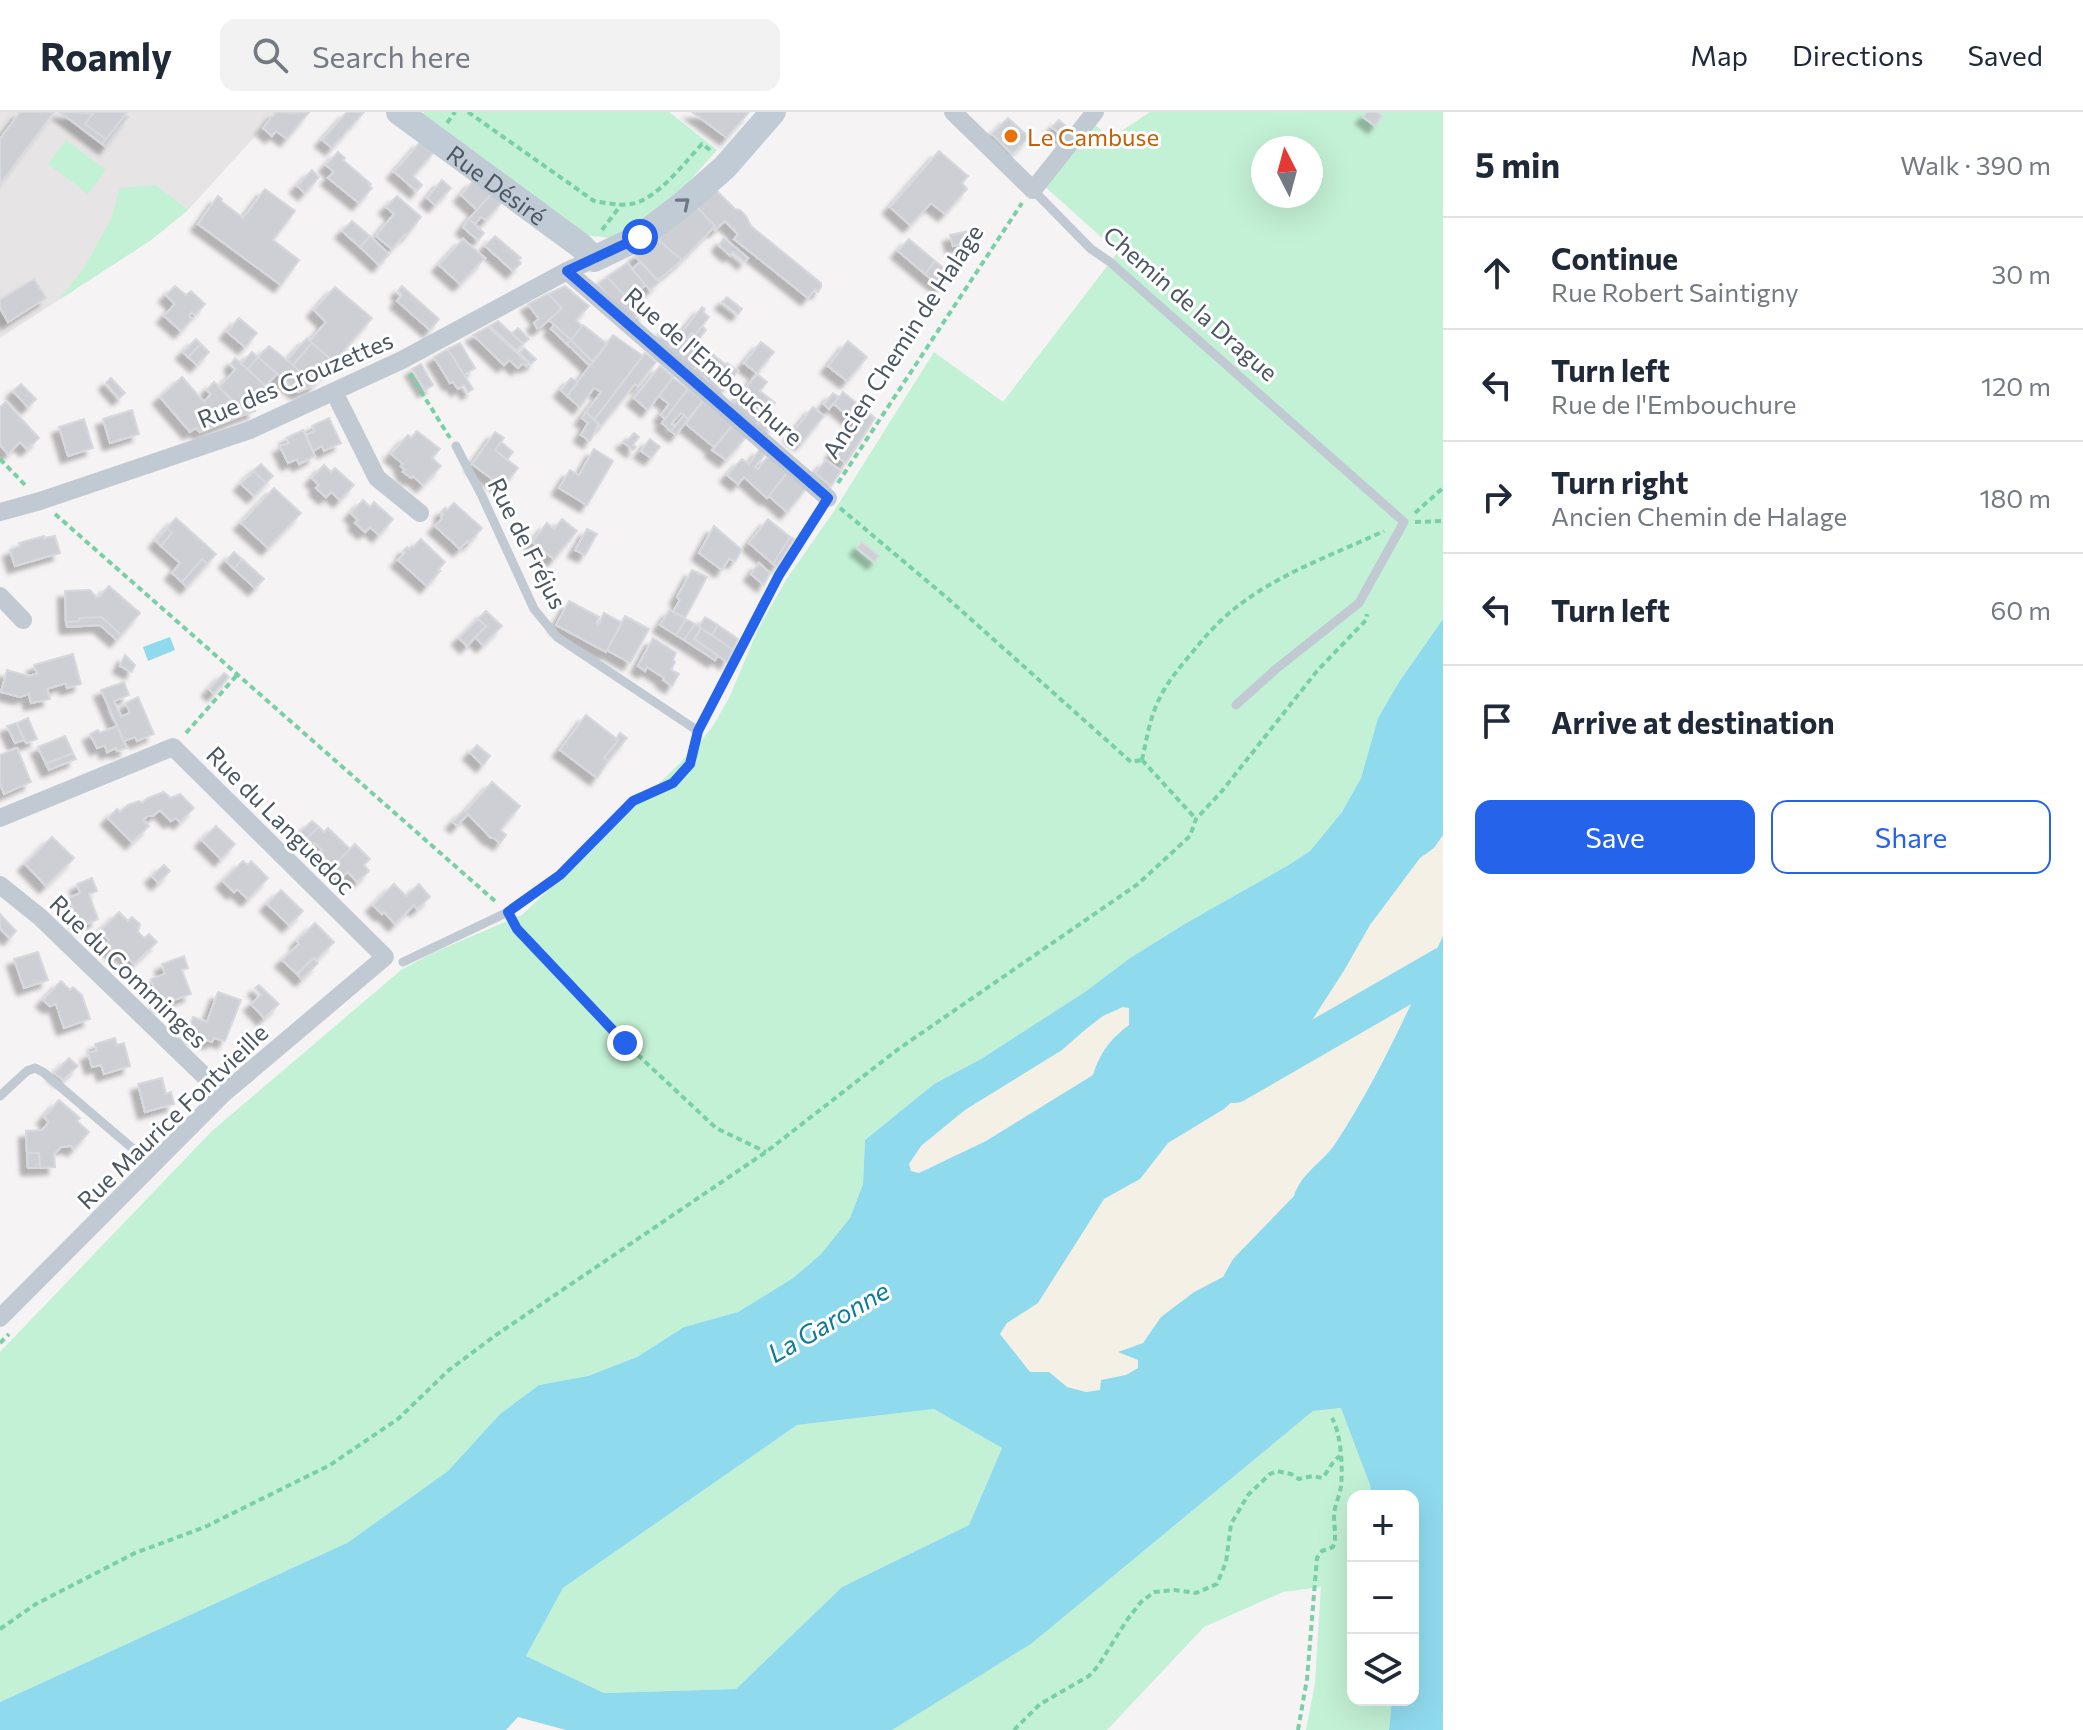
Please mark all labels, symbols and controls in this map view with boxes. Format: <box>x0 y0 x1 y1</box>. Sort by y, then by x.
search box <box>220 19 780 91</box>
text: Roamly <box>40 32 172 79</box>
icon: search <box>248 33 292 77</box>
text: Search here <box>312 37 471 74</box>
text: Map <box>1690 38 1748 72</box>
text: Directions <box>1792 38 1923 72</box>
text: Saved <box>1967 38 2043 72</box>
place label: Le Cambuse <box>1027 122 1159 151</box>
marker: Le Cambuse <box>1002 127 1020 145</box>
north arrow <box>1251 136 1323 208</box>
street label: Rue Désiré <box>442 138 553 230</box>
text: 5 min <box>1475 143 1560 185</box>
text: Walk · 390 m <box>1900 149 2051 180</box>
one-way arrow <box>674 198 689 212</box>
street label: Ancien Chemin de Halage <box>815 218 989 464</box>
route start <box>622 219 658 255</box>
street label: Chemin de la Drague <box>1098 219 1284 387</box>
text: Continue <box>1551 239 1678 276</box>
icon: ahead <box>1475 251 1519 295</box>
text: 30 m <box>1992 258 2051 289</box>
text: Rue Robert Saintigny <box>1551 276 1799 307</box>
street label: Rue de l'Embouchure <box>619 281 809 451</box>
street label: Rue des Crouzettes <box>193 325 397 433</box>
text: Turn left <box>1551 351 1670 388</box>
icon: left <box>1475 363 1519 407</box>
text: 120 m <box>1981 370 2051 401</box>
text: Rue de l'Embouchure <box>1551 388 1797 419</box>
text: Turn right <box>1551 463 1688 500</box>
street label: Rue de Fréjus <box>483 473 573 613</box>
icon: right <box>1475 475 1519 519</box>
text: 180 m <box>1979 482 2051 513</box>
text: Ancien Chemin de Halage <box>1551 500 1847 531</box>
icon: left <box>1475 587 1519 631</box>
text: Turn left <box>1551 591 1670 628</box>
text: 60 m <box>1991 594 2051 625</box>
icon: arrive <box>1475 699 1519 743</box>
text: Arrive at destination <box>1551 703 1835 740</box>
street label: Rue du Languedoc <box>201 740 361 900</box>
button: Save <box>1475 800 1755 874</box>
button: Share <box>1771 800 2051 874</box>
street label: Rue du Comminges <box>44 889 214 1053</box>
street label: Rue Maurice Fontvieille <box>71 1018 273 1214</box>
route end <box>607 1025 643 1061</box>
water label: La Garonne <box>762 1274 894 1368</box>
map controls <box>1347 1490 1419 1706</box>
button: + <box>1347 1490 1419 1562</box>
button: − <box>1347 1562 1419 1634</box>
button: layers <box>1347 1634 1419 1706</box>

